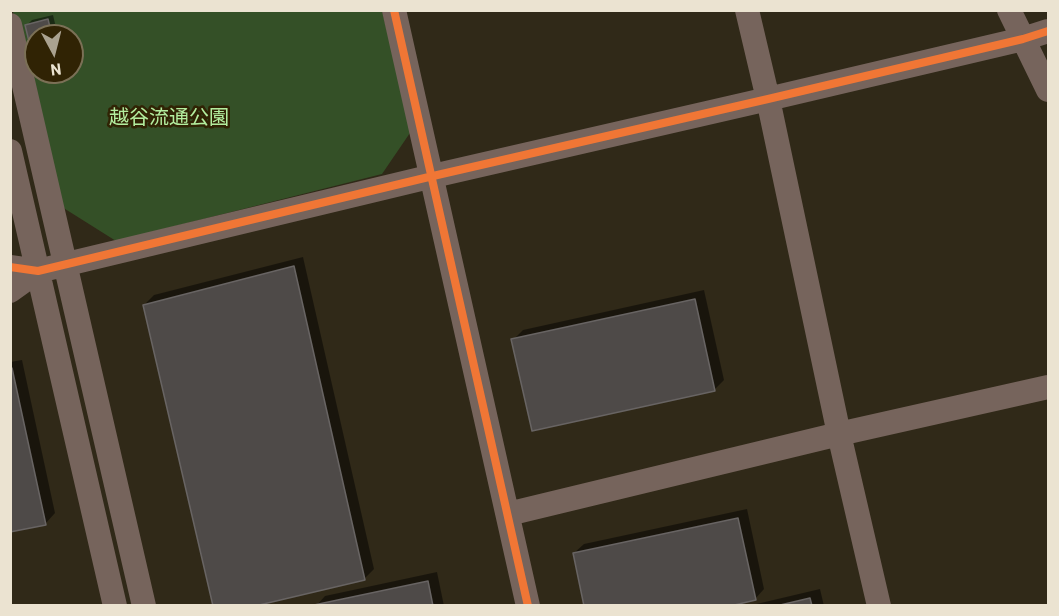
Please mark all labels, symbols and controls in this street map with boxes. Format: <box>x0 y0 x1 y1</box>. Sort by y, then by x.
north arrow <box>24 24 84 84</box>
text: N <box>50 60 62 80</box>
park label: 越谷流通公園 <box>109 105 229 129</box>

